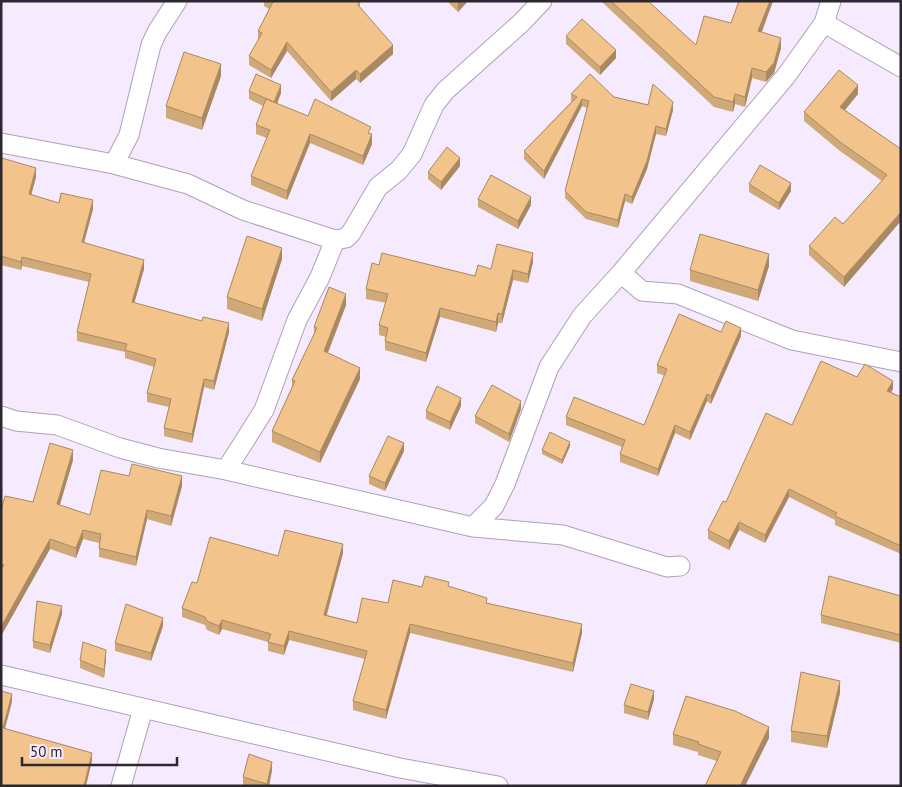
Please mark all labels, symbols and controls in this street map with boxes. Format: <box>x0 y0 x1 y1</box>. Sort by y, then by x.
scale bar <box>22 734 178 766</box>
text: 50 m <box>30 742 63 761</box>

